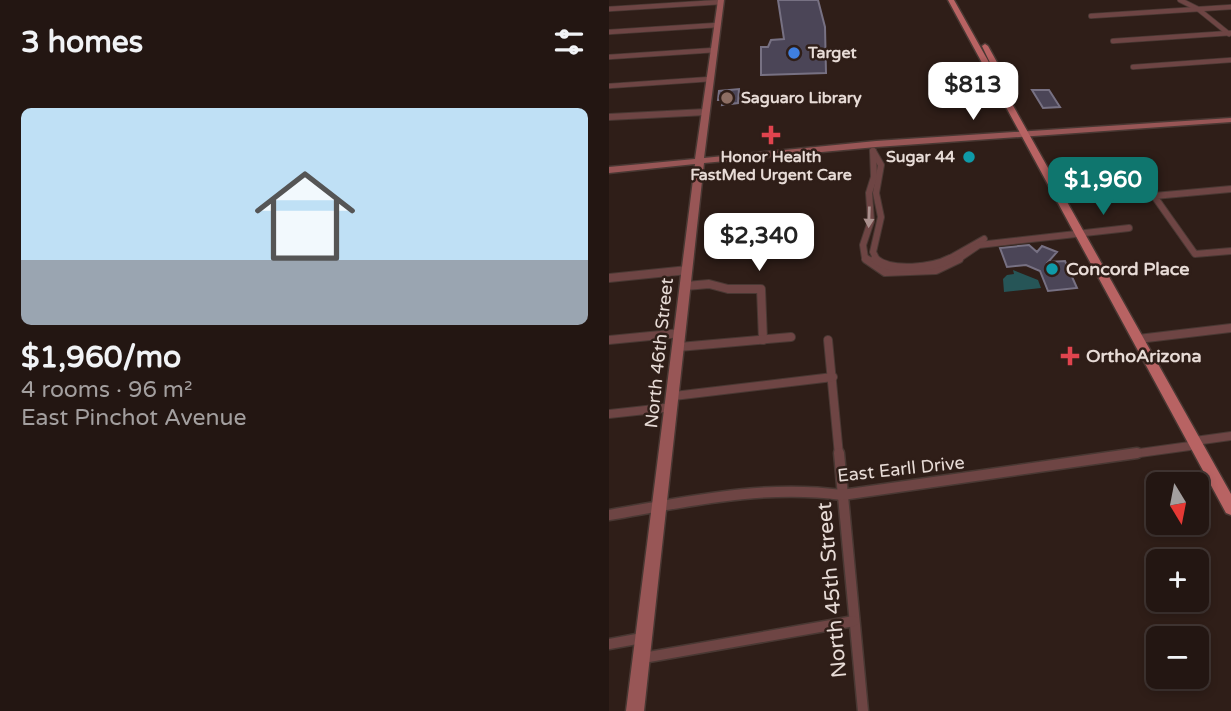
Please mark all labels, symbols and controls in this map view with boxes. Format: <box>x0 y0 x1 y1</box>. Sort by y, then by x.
icon: filters <box>550 23 588 61</box>
text: 3 homes <box>21 24 143 61</box>
place label: Target <box>807 43 857 63</box>
marker: Target <box>786 45 802 61</box>
pin: $813 <box>932 62 1014 122</box>
text: $813 <box>944 71 1002 99</box>
place label: Saguaro Library <box>741 88 862 108</box>
marker: Saguaro Library <box>719 90 735 106</box>
marker: Honor Health FastMed Urgent Care <box>761 125 781 145</box>
place label: Honor Health FastMed Urgent Care <box>690 147 852 185</box>
place label: Sugar 44 <box>886 147 955 167</box>
marker: Sugar 44 <box>961 149 977 165</box>
icon: home <box>242 153 368 279</box>
pin: $1,960 <box>1046 158 1160 217</box>
text: $1,960 <box>1064 166 1142 194</box>
one-way arrow <box>863 206 874 228</box>
pin: $2,340 <box>702 214 816 273</box>
text: $2,340 <box>720 222 798 250</box>
place label: Concord Place <box>1066 258 1190 280</box>
marker: Concord Place <box>1044 261 1060 277</box>
street label: North 46th Street <box>640 277 678 429</box>
text: $1,960/mo <box>21 339 181 376</box>
place label: OrthoArizona <box>1086 345 1202 367</box>
marker: OrthoArizona <box>1060 346 1080 366</box>
text: 4 rooms · 96 m² <box>21 376 192 404</box>
text: East Pinchot Avenue <box>21 404 246 432</box>
street label: East Earll Drive <box>836 451 966 487</box>
north arrow <box>1146 472 1209 536</box>
map controls <box>1146 472 1209 689</box>
street label: North 45th Street <box>812 501 852 679</box>
button: + <box>1146 549 1209 612</box>
button: − <box>1146 626 1209 689</box>

